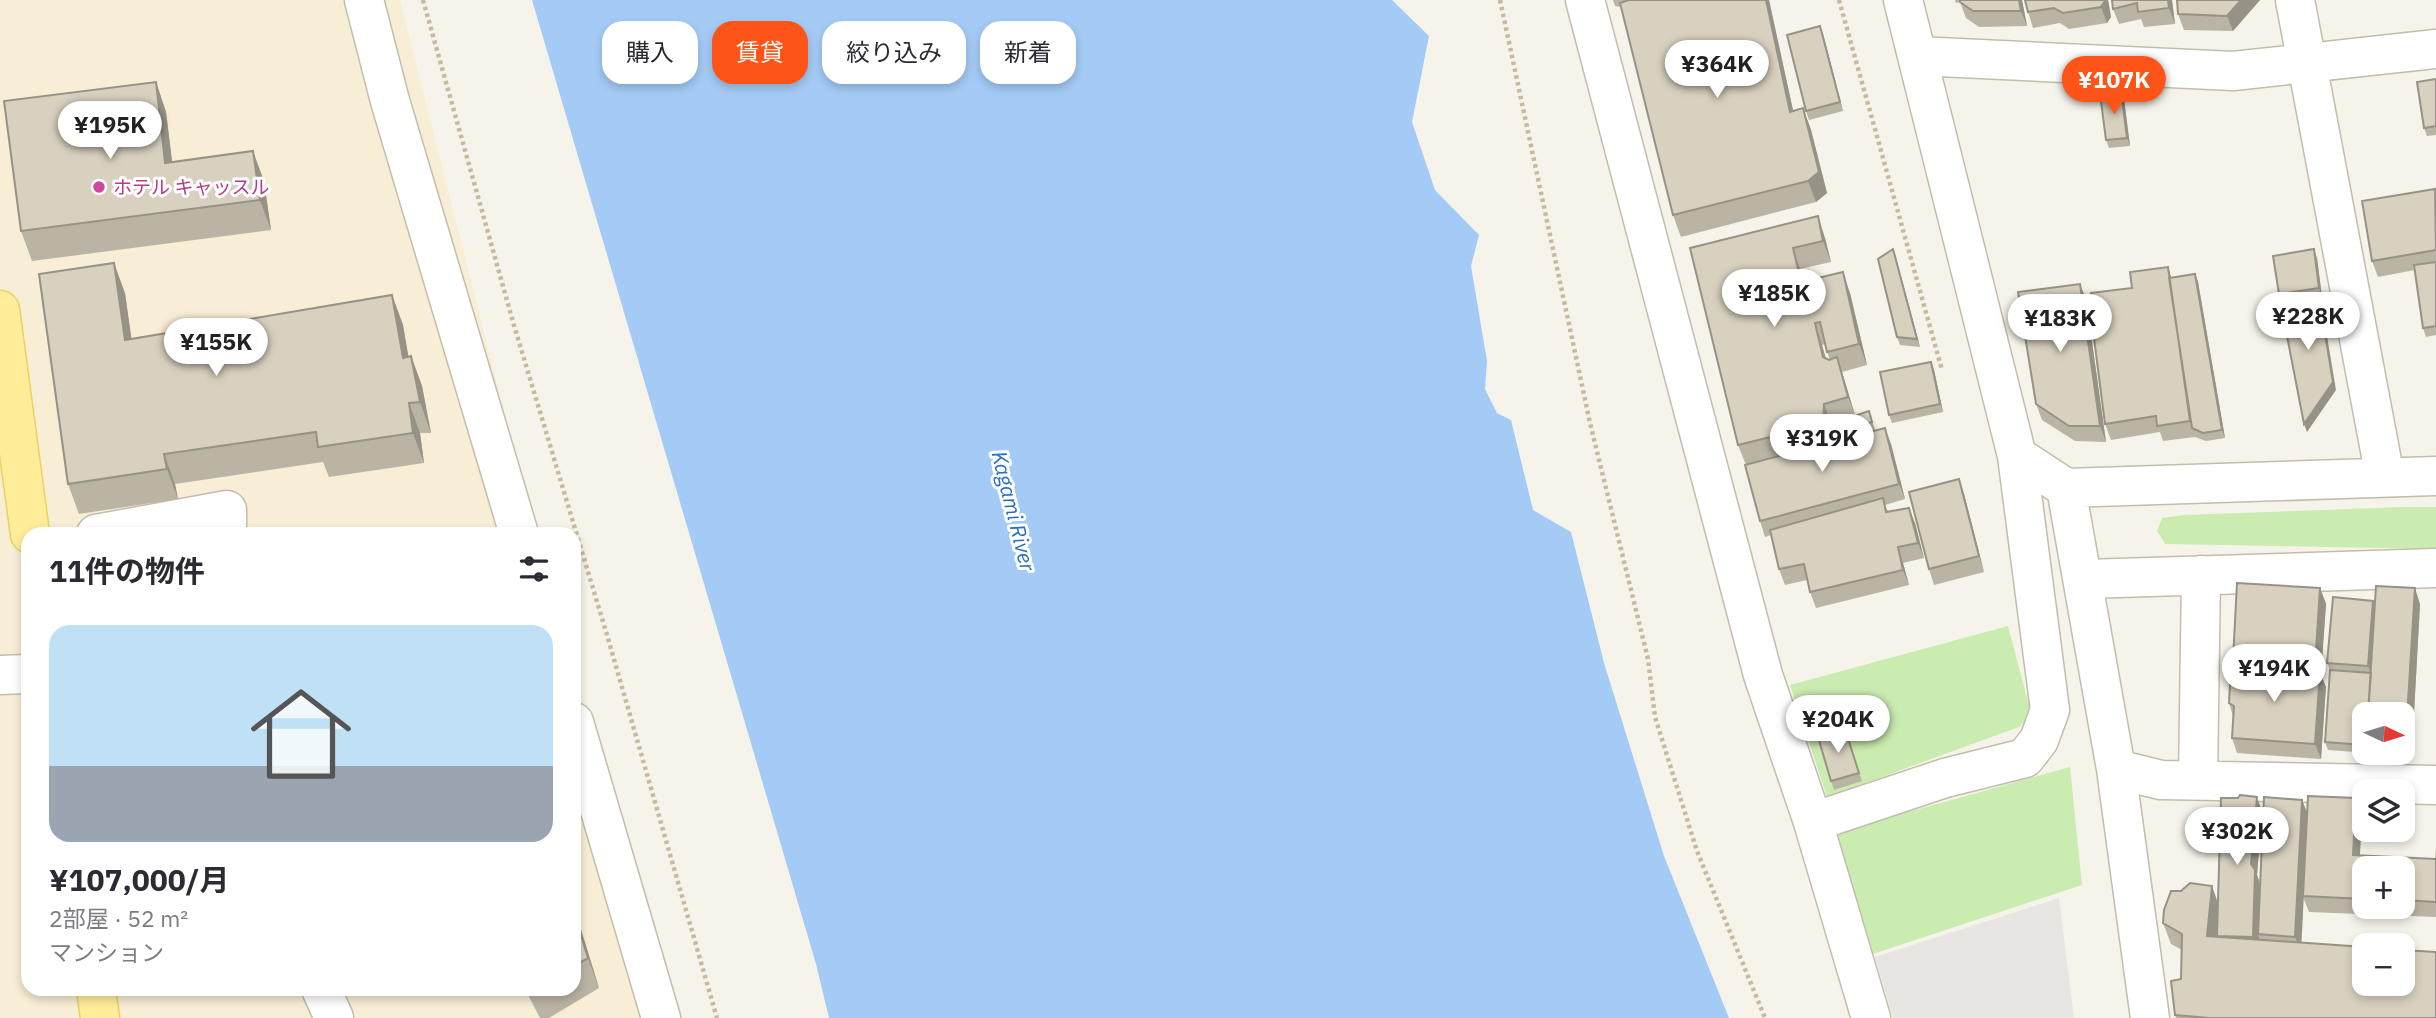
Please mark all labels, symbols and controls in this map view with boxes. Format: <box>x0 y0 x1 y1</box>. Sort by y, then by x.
chip: 購入 <box>602 21 698 84</box>
chip: 賃貸 <box>712 21 808 84</box>
chip: 絞り込み <box>822 21 966 84</box>
chip: 新着 <box>980 21 1076 84</box>
pin: ¥364K <box>1668 41 1766 100</box>
text: ¥364K <box>1681 48 1753 78</box>
pin: ¥107K <box>2065 57 2163 116</box>
text: ¥107K <box>2078 64 2150 94</box>
pin: ¥195K <box>61 102 159 161</box>
text: ¥195K <box>74 109 146 139</box>
place label: ホテル キャッスル <box>113 175 270 199</box>
marker: ホテル キャッスル <box>91 179 107 195</box>
pin: ¥185K <box>1725 270 1823 329</box>
text: ¥185K <box>1738 277 1810 307</box>
pin: ¥228K <box>2259 292 2357 352</box>
pin: ¥183K <box>2011 294 2109 354</box>
text: ¥228K <box>2272 300 2344 330</box>
text: ¥183K <box>2024 302 2096 332</box>
pin: ¥155K <box>167 318 265 378</box>
text: ¥155K <box>180 326 252 356</box>
pin: ¥319K <box>1773 414 1871 474</box>
text: ¥319K <box>1786 422 1858 452</box>
water label: Kagami River <box>986 448 1043 575</box>
icon: filters <box>515 550 553 588</box>
text: 11件の物件 <box>49 551 205 590</box>
pin: ¥194K <box>2225 644 2323 704</box>
text: ¥194K <box>2238 652 2310 682</box>
icon: home <box>238 671 364 797</box>
pin: ¥204K <box>1789 696 1887 755</box>
north arrow <box>2352 702 2415 765</box>
map controls <box>2352 702 2415 996</box>
text: ¥204K <box>1802 703 1874 733</box>
button: layers <box>2352 779 2415 842</box>
pin: ¥302K <box>2188 808 2286 867</box>
text: ¥302K <box>2201 815 2273 845</box>
button: + <box>2352 856 2415 919</box>
text: ¥107,000/月 <box>49 860 230 899</box>
text: 2部屋 · 52 m² <box>49 903 188 933</box>
button: − <box>2352 933 2415 996</box>
text: マンション <box>49 937 164 967</box>

